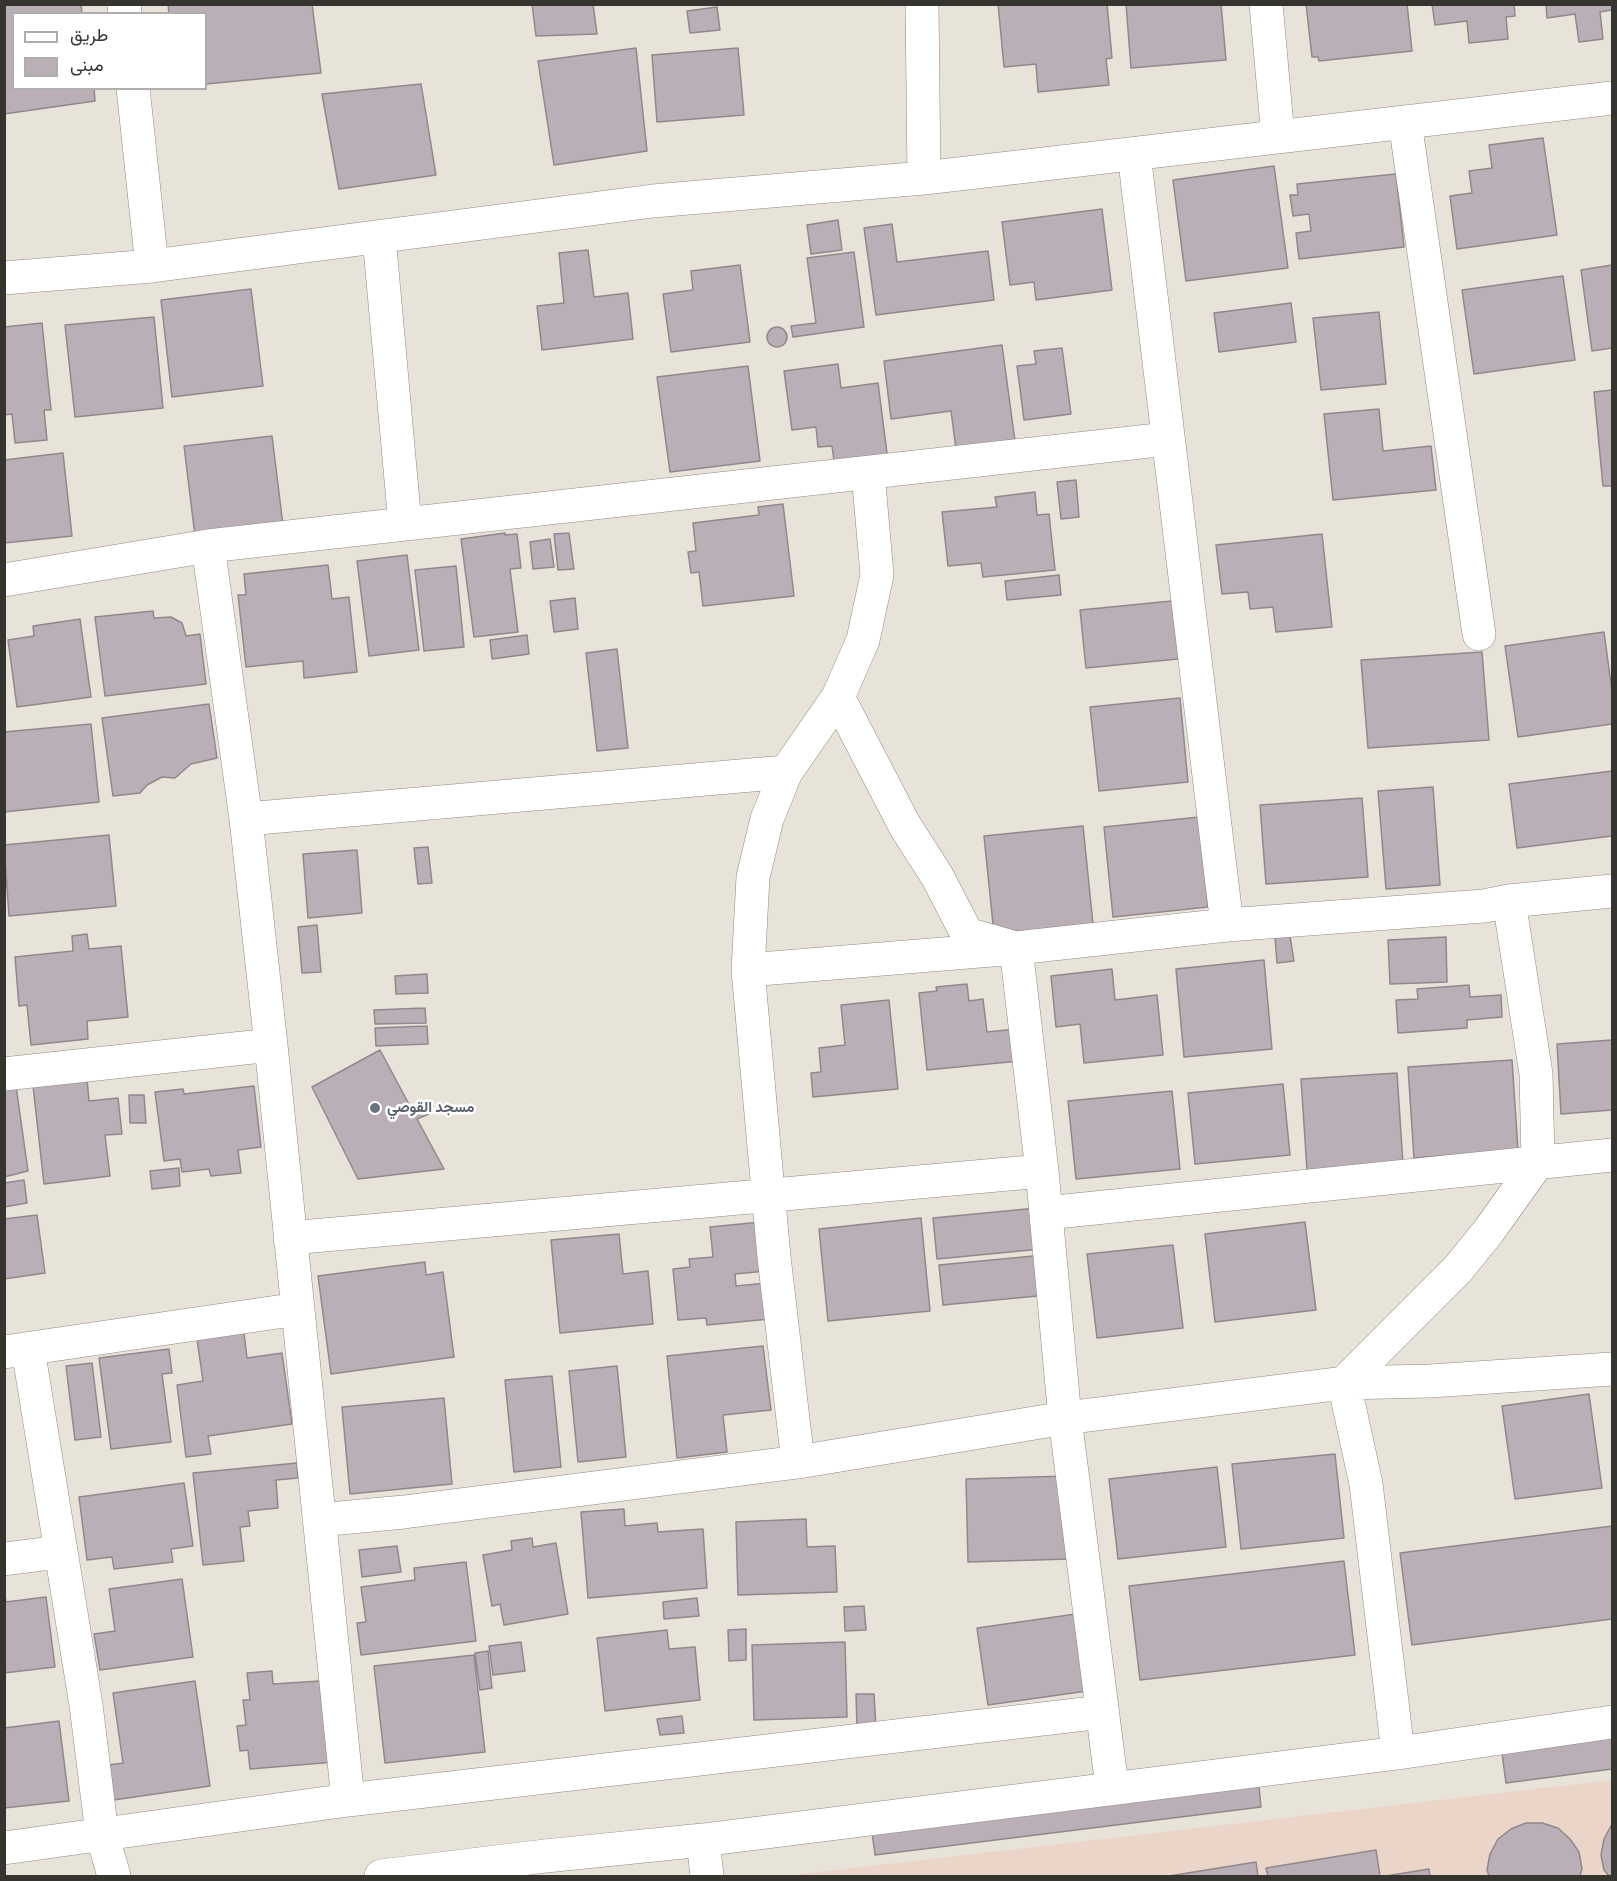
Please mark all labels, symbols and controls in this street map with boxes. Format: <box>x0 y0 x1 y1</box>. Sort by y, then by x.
legend <box>12 12 207 90</box>
text: طريق <box>70 23 108 46</box>
text: مبنى <box>70 53 104 76</box>
place label: مسجد القوصي <box>387 1099 474 1117</box>
marker: مسجد القوصي <box>368 1101 382 1115</box>

